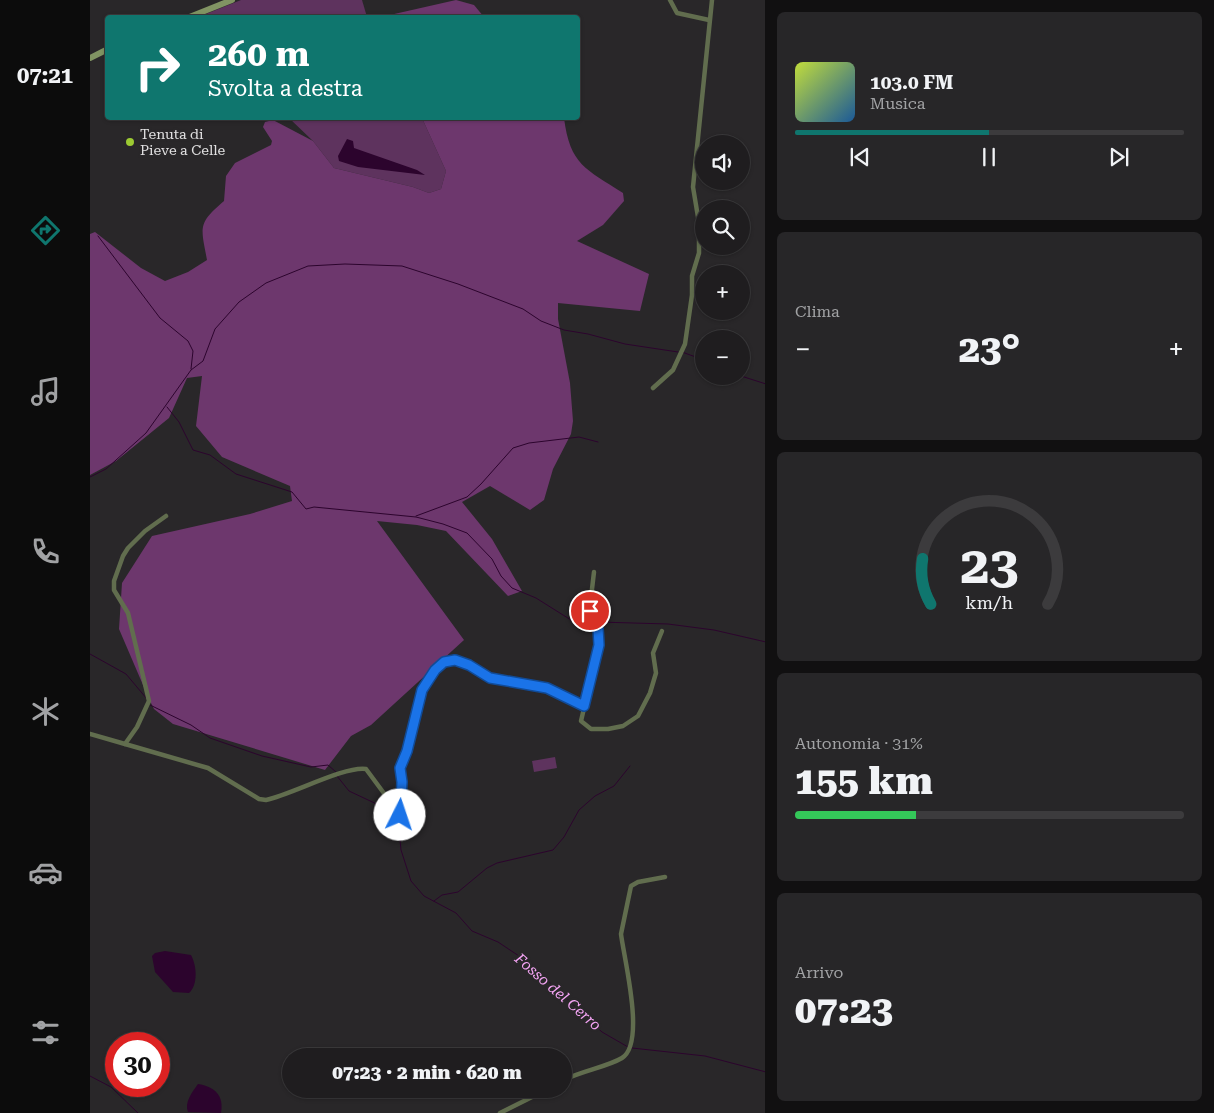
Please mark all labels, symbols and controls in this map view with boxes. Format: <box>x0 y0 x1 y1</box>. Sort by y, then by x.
text: 260 m <box>208 34 309 75</box>
icon: right <box>125 35 190 100</box>
text: 07:21 <box>17 63 73 88</box>
text: 103.0 FM <box>870 71 953 94</box>
text: Svolta a destra <box>208 76 363 101</box>
text: Musica <box>870 94 925 113</box>
place label: Tenuta di Pieve a Celle <box>140 126 226 158</box>
map controls <box>695 135 750 385</box>
button: sound <box>695 135 750 190</box>
marker: Tenuta di Pieve a Celle <box>124 136 136 148</box>
icon: previous <box>846 143 874 171</box>
icon: pause <box>975 143 1003 171</box>
icon: next <box>1105 143 1133 171</box>
button: search <box>695 200 750 255</box>
icon: directions <box>28 213 63 248</box>
button: + <box>695 265 750 320</box>
text: Clima <box>795 302 840 321</box>
text: 23° <box>959 327 1020 371</box>
button: − <box>695 330 750 385</box>
text: − <box>795 333 811 366</box>
text: + <box>1168 333 1184 366</box>
icon: music <box>28 374 63 409</box>
icon: phone <box>28 534 63 569</box>
text: 23 <box>960 535 1019 596</box>
pin <box>569 590 611 632</box>
text: km/h <box>966 592 1014 613</box>
icon: arrive <box>576 597 604 625</box>
icon: climate <box>28 694 63 729</box>
text: Autonomia · 31% <box>795 734 923 753</box>
text: 155 km <box>795 759 933 803</box>
position arrow <box>373 788 425 840</box>
icon: car <box>28 855 63 890</box>
water label: Fosso del Cerro <box>510 949 605 1034</box>
text: Arrivo <box>795 963 843 982</box>
text: 07:23 <box>795 988 893 1032</box>
icon: filters <box>28 1015 63 1050</box>
speed limit sign: 30 <box>105 1032 170 1097</box>
text: 07:23 · 2 min · 620 m <box>332 1061 522 1084</box>

